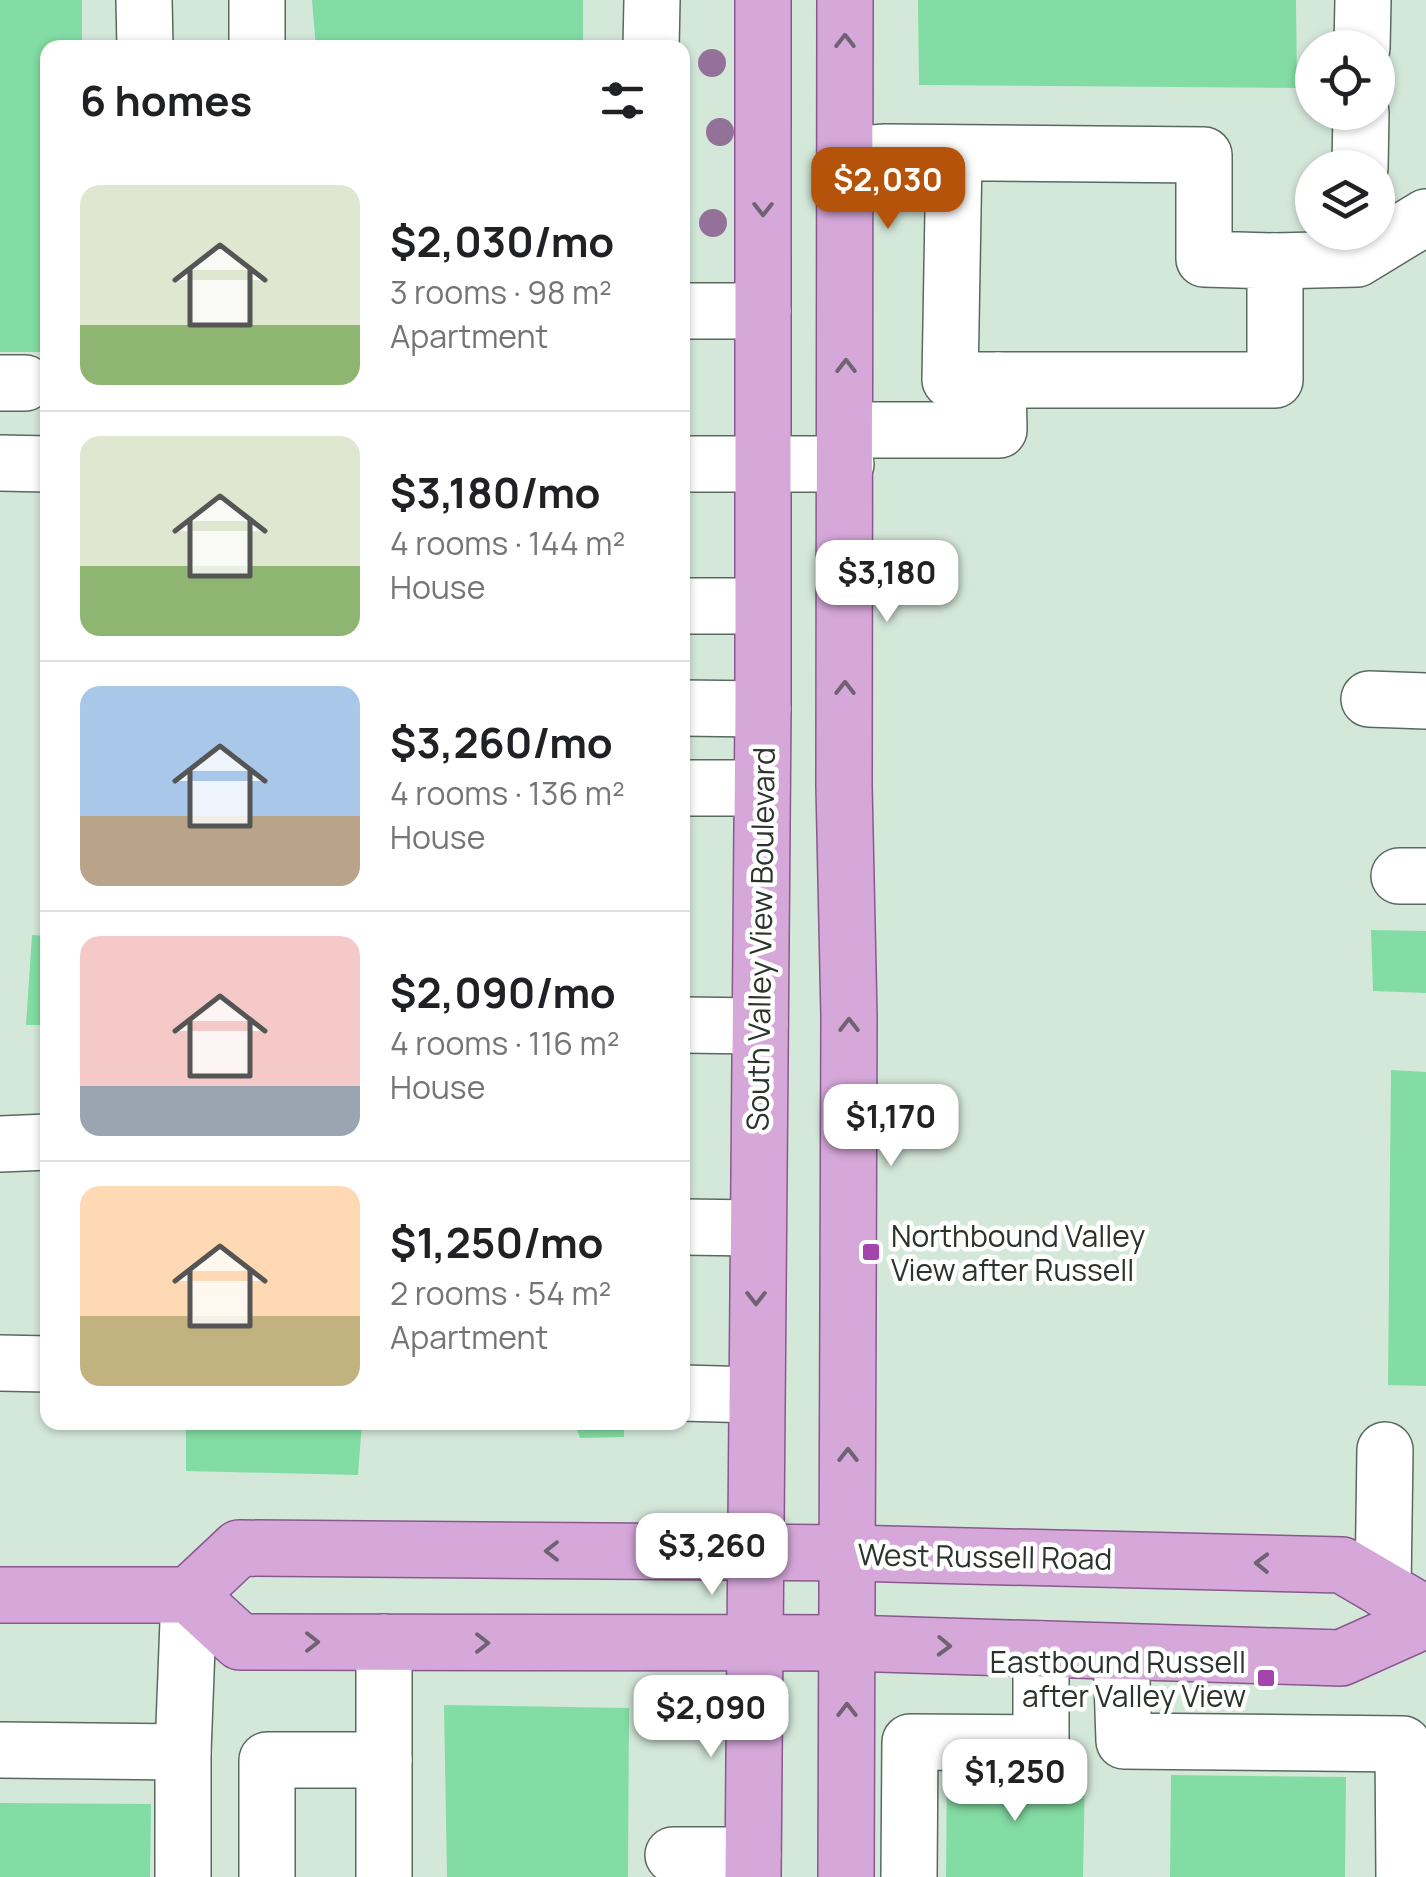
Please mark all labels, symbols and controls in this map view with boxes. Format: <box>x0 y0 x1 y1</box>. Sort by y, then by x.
map controls <box>1295 30 1395 250</box>
button: locate <box>1295 30 1395 130</box>
one-way arrow <box>834 33 856 48</box>
text: 6 homes <box>80 71 252 129</box>
icon: filters <box>595 73 650 128</box>
pin: $2,030 <box>807 147 969 232</box>
button: layers <box>1295 150 1395 250</box>
text: $2,030 <box>833 157 943 201</box>
one-way arrow <box>752 201 773 217</box>
text: $2,030/mo <box>390 212 614 270</box>
icon: home <box>160 225 280 345</box>
text: 3 rooms · 98 m² <box>390 270 612 314</box>
text: Apartment <box>390 314 548 358</box>
one-way arrow <box>835 358 857 374</box>
text: $3,180/mo <box>390 463 601 521</box>
icon: home <box>160 476 280 596</box>
text: 4 rooms · 144 m² <box>390 521 625 565</box>
pin: $3,180 <box>806 540 968 625</box>
text: $3,180 <box>837 550 937 594</box>
text: House <box>390 565 485 609</box>
one-way arrow <box>834 680 855 696</box>
text: $3,260/mo <box>390 713 613 771</box>
icon: home <box>160 726 280 846</box>
street label: South Valley View Boulevard <box>736 747 784 1131</box>
text: 4 rooms · 136 m² <box>390 771 625 815</box>
text: House <box>390 815 485 859</box>
text: $2,090/mo <box>390 963 616 1021</box>
icon: home <box>160 976 280 1096</box>
one-way arrow <box>838 1017 860 1032</box>
text: 4 rooms · 116 m² <box>390 1021 619 1065</box>
text: House <box>390 1065 485 1109</box>
pin: $1,170 <box>810 1084 972 1169</box>
text: $1,170 <box>846 1094 936 1138</box>
text: $1,250/mo <box>390 1213 603 1271</box>
place label: Northbound Valley View after Russell <box>891 1215 1145 1290</box>
icon: home <box>160 1226 280 1346</box>
marker: Northbound Valley View after Russell <box>860 1241 882 1263</box>
text: 2 rooms · 54 m² <box>390 1271 611 1315</box>
one-way arrow <box>745 1292 767 1307</box>
text: Apartment <box>390 1315 548 1359</box>
one-way arrow <box>837 1447 859 1462</box>
pin: $3,260 <box>631 1513 793 1598</box>
text: $3,260 <box>658 1523 766 1567</box>
street label: West Russell Road <box>857 1533 1113 1579</box>
one-way arrow <box>544 1540 560 1562</box>
one-way arrow <box>1254 1553 1270 1574</box>
one-way arrow <box>306 1631 321 1653</box>
one-way arrow <box>474 1632 490 1653</box>
one-way arrow <box>936 1636 952 1657</box>
place label: Eastbound Russell after Valley View <box>990 1641 1246 1716</box>
marker: Eastbound Russell after Valley View <box>1255 1667 1277 1689</box>
pin: $2,090 <box>630 1675 792 1760</box>
text: $2,090 <box>656 1685 766 1729</box>
one-way arrow <box>836 1701 858 1716</box>
pin: $1,250 <box>934 1739 1096 1824</box>
text: $1,250 <box>964 1749 1066 1793</box>

